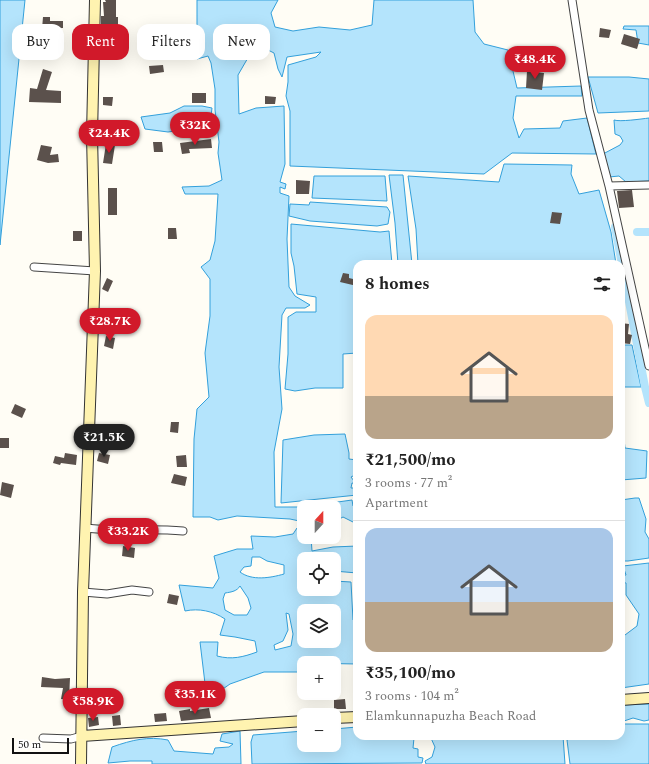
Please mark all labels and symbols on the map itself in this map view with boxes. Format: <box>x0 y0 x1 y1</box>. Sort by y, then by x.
pin: ₹48.4K <box>502 46 568 80</box>
pin: ₹32K <box>171 112 219 146</box>
pin: ₹24.4K <box>76 120 142 154</box>
pin: ₹28.7K <box>77 308 143 342</box>
pin: ₹21.5K <box>71 424 137 458</box>
north arrow <box>297 500 341 544</box>
pin: ₹33.2K <box>95 518 161 552</box>
pin: ₹35.1K <box>162 681 228 715</box>
pin: ₹58.9K <box>60 688 126 722</box>
scale bar <box>12 736 69 755</box>

